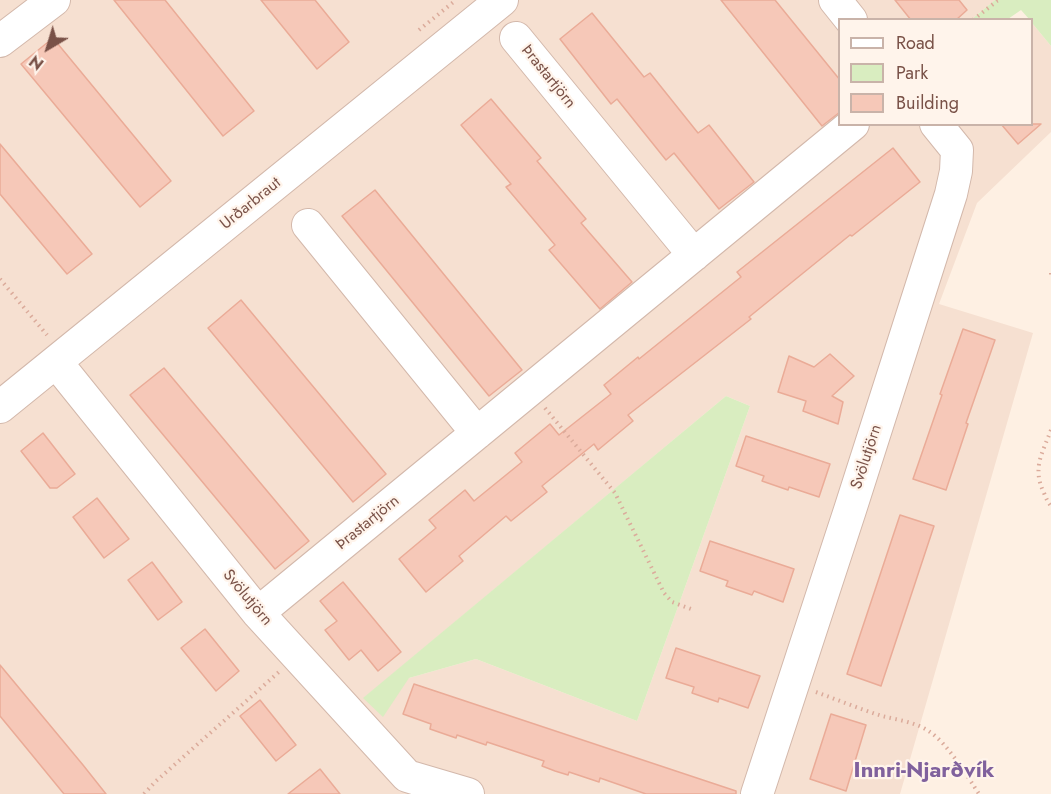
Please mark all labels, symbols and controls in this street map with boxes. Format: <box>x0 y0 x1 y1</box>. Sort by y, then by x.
north arrow <box>18 18 78 78</box>
legend <box>838 18 1033 126</box>
text: Road <box>896 30 935 56</box>
street label: Þrastartjörn <box>517 41 579 113</box>
text: N <box>25 50 49 76</box>
text: Park <box>896 60 928 86</box>
text: Building <box>896 90 959 116</box>
street label: Urðarbraut <box>217 174 285 234</box>
street label: Svölutjörn <box>848 422 886 492</box>
street label: Þrastartjörn <box>332 492 404 554</box>
street label: Svölutjörn <box>218 566 276 630</box>
district label: Innri-Njarðvík <box>854 759 994 785</box>

